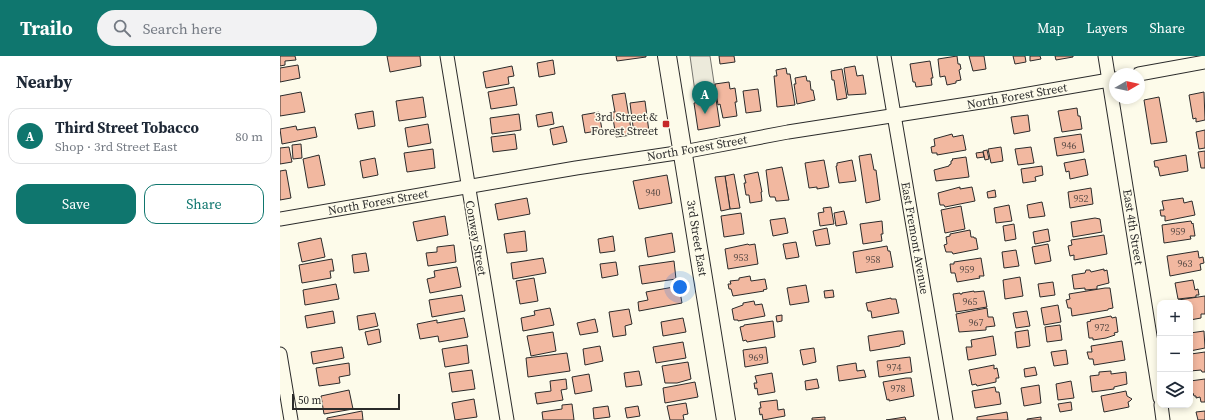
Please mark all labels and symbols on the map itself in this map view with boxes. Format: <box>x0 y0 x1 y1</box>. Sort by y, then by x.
north arrow <box>1109 68 1145 104</box>
street label: North Forest Street <box>966 79 1068 113</box>
pin: A <box>692 81 718 114</box>
place label: 3rd Street & Forest Street <box>591 109 658 139</box>
marker: 3rd Street & Forest Street <box>661 119 671 129</box>
street label: North Forest Street <box>646 131 748 165</box>
house number: 946 <box>1062 139 1077 152</box>
street label: East Fremont Avenue <box>897 181 933 295</box>
street label: North Forest Street <box>327 185 429 219</box>
house number: 940 <box>646 186 661 199</box>
street label: East 4th Street <box>1119 188 1147 266</box>
house number: 952 <box>1074 192 1089 205</box>
street label: Conway Street <box>462 199 490 277</box>
street label: 3rd Street East <box>683 199 711 277</box>
house number: 959 <box>1171 225 1186 238</box>
house number: 953 <box>734 251 749 264</box>
house number: 958 <box>866 253 881 266</box>
house number: 963 <box>1178 257 1193 270</box>
house number: 959 <box>960 263 975 276</box>
your location <box>670 277 690 297</box>
house number: 965 <box>963 295 978 308</box>
house number: 967 <box>969 316 984 329</box>
house number: 972 <box>1095 321 1110 334</box>
house number: 969 <box>749 351 764 364</box>
house number: 974 <box>887 361 902 374</box>
house number: 978 <box>891 382 906 395</box>
scale bar <box>292 392 400 411</box>

